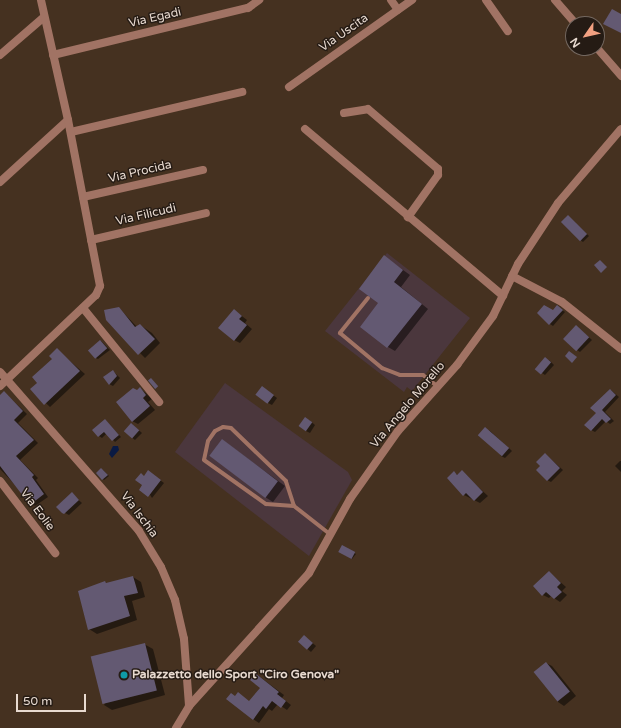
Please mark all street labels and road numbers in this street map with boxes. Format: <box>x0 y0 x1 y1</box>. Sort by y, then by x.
street label: Via Egadi <box>127 5 183 31</box>
street label: Via Uscita <box>317 11 371 55</box>
street label: Via Procida <box>107 158 173 186</box>
street label: Via Filicudi <box>114 201 178 229</box>
street label: Via Angelo Morello <box>368 359 448 451</box>
street label: Via Eolie <box>17 486 57 534</box>
street label: Via Ischia <box>117 489 161 541</box>

